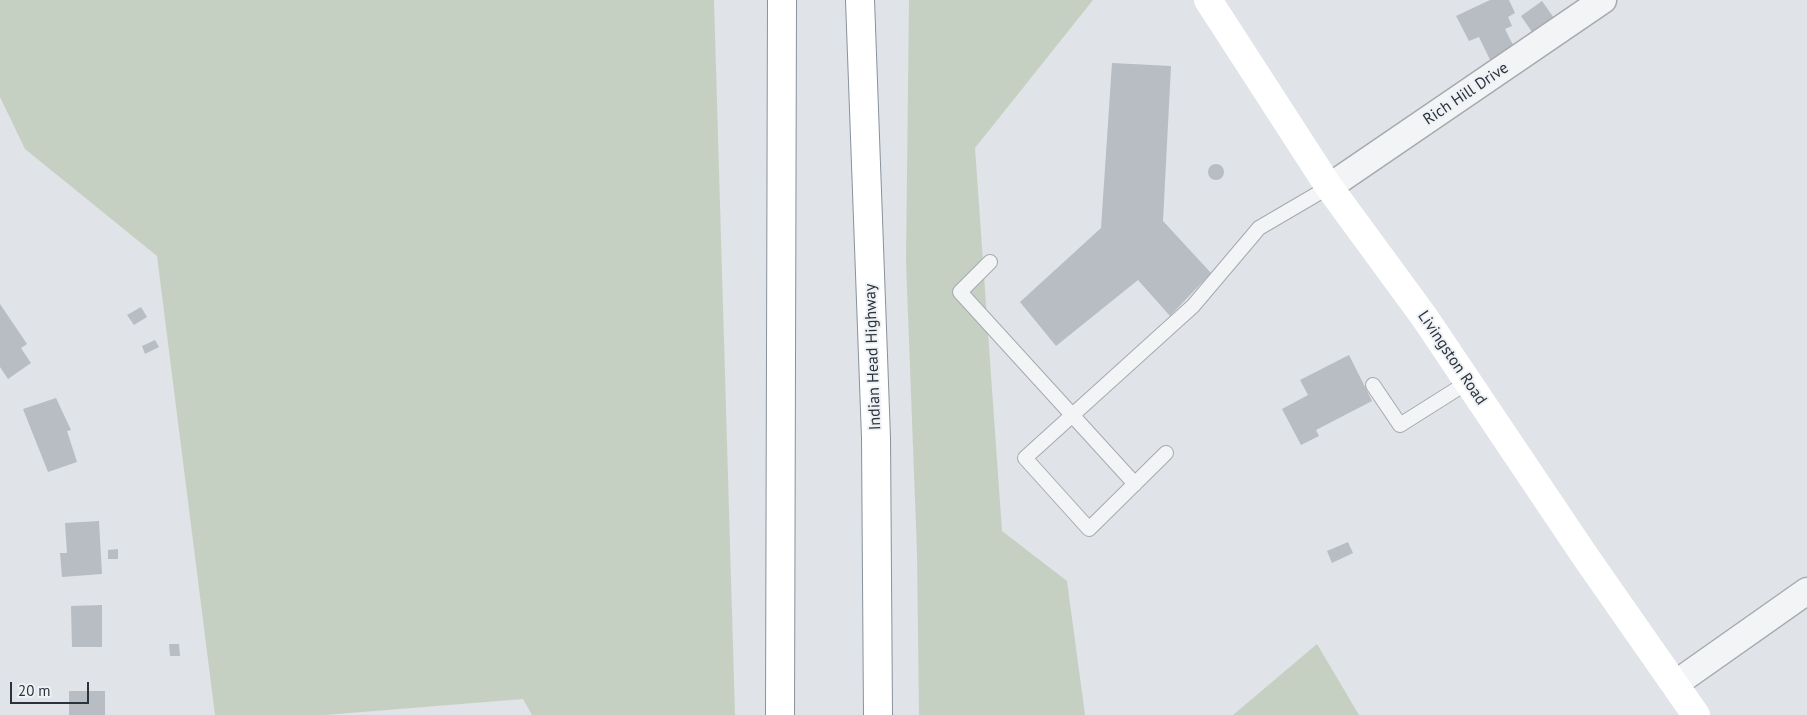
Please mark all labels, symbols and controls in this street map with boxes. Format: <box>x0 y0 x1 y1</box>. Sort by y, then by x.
street label: Rich Hill Drive <box>1420 58 1512 130</box>
street label: Indian Head Highway <box>861 283 885 431</box>
street label: Livingston Road <box>1413 307 1491 409</box>
scale bar <box>12 672 91 704</box>
text: 20 m <box>18 681 51 700</box>

